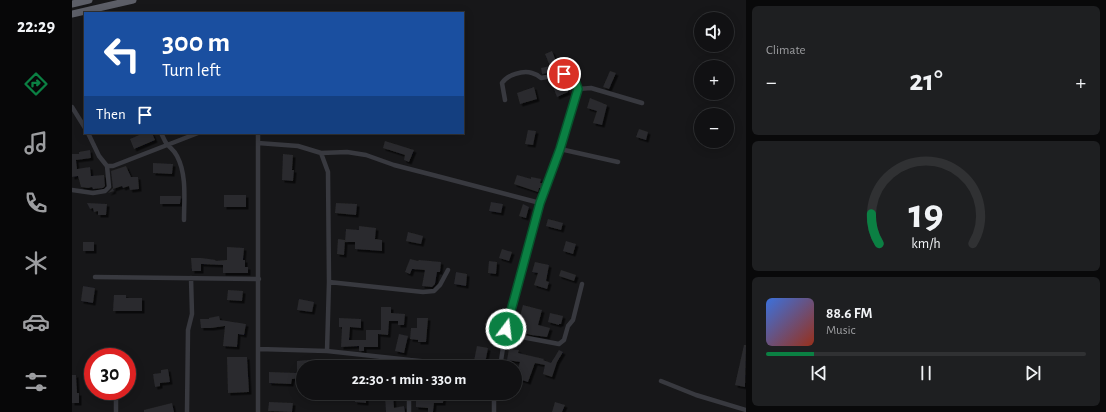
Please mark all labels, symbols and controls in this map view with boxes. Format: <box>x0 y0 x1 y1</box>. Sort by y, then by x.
map controls <box>694 12 734 148</box>
button: sound <box>694 12 734 52</box>
text: 22:29 <box>17 18 55 36</box>
icon: left <box>96 28 148 80</box>
text: 300 m <box>162 29 230 57</box>
text: Climate <box>766 44 805 57</box>
pin <box>547 57 581 91</box>
button: + <box>694 60 734 100</box>
text: Turn left <box>162 62 221 80</box>
icon: arrive <box>553 63 575 85</box>
text: 21° <box>909 66 943 96</box>
icon: directions <box>22 70 50 98</box>
text: − <box>766 71 777 93</box>
text: + <box>1075 71 1086 93</box>
icon: arrive <box>134 104 156 126</box>
text: Then <box>96 107 126 122</box>
button: − <box>694 108 734 148</box>
icon: music <box>22 129 50 157</box>
icon: phone <box>22 189 50 217</box>
text: 19 <box>908 194 944 235</box>
text: km/h <box>911 237 941 251</box>
icon: climate <box>22 249 50 277</box>
text: 88.6 FM <box>826 306 872 321</box>
icon: car <box>22 308 50 336</box>
position arrow <box>485 308 527 350</box>
text: Music <box>826 324 856 337</box>
speed limit sign: 30 <box>84 348 136 400</box>
icon: previous <box>808 362 830 384</box>
icon: pause <box>915 362 937 384</box>
icon: next <box>1022 362 1044 384</box>
icon: filters <box>22 368 50 396</box>
text: 22:30 · 1 min · 330 m <box>352 372 466 387</box>

